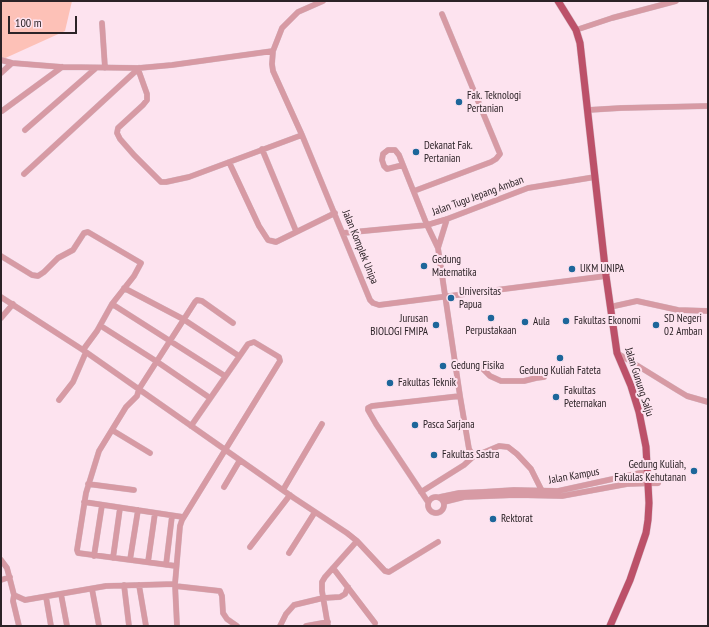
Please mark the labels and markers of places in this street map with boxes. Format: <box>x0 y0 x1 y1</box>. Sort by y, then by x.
place label: Fak. Teknologi Pertanian <box>467 89 521 115</box>
marker: Fak. Teknologi Pertanian <box>454 97 464 107</box>
place label: Dekanat Fak. Pertanian <box>424 139 473 165</box>
marker: Dekanat Fak. Pertanian <box>411 147 421 157</box>
place label: Gedung Matematika <box>432 253 477 279</box>
marker: Gedung Matematika <box>419 261 429 271</box>
place label: UKM UNIPA <box>580 262 624 276</box>
marker: UKM UNIPA <box>567 264 577 274</box>
place label: Universitas Papua <box>459 285 501 311</box>
marker: Universitas Papua <box>446 293 456 303</box>
place label: Jurusan BIOLOGI FMIPA <box>370 312 428 338</box>
place label: SD Negeri 02 Amban <box>664 312 703 338</box>
marker: Perpustakaan <box>486 313 496 323</box>
place label: Fakultas Ekonomi <box>574 314 641 328</box>
place label: Aula <box>533 315 550 329</box>
marker: Fakultas Ekonomi <box>561 316 571 326</box>
marker: Aula <box>520 317 530 327</box>
marker: Jurusan BIOLOGI FMIPA <box>431 320 441 330</box>
marker: SD Negeri 02 Amban <box>651 320 661 330</box>
place label: Perpustakaan <box>466 324 516 338</box>
marker: Gedung Kuliah Fateta <box>555 353 565 363</box>
place label: Gedung Fisika <box>451 359 504 373</box>
marker: Gedung Fisika <box>438 361 448 371</box>
place label: Gedung Kuliah Fateta <box>519 364 601 378</box>
place label: Fakultas Teknik <box>398 376 456 390</box>
marker: Fakultas Teknik <box>385 378 395 388</box>
place label: Fakultas Peternakan <box>564 384 606 410</box>
marker: Fakultas Peternakan <box>551 392 561 402</box>
place label: Pasca Sarjana <box>423 418 475 432</box>
marker: Pasca Sarjana <box>410 420 420 430</box>
place label: Fakultas Sastra <box>442 448 499 462</box>
marker: Fakultas Sastra <box>429 450 439 460</box>
place label: Gedung Kuliah, Fakulas Kehutanan <box>614 458 686 484</box>
marker: Gedung Kuliah, Fakulas Kehutanan <box>689 466 699 476</box>
place label: Rektorat <box>501 512 533 526</box>
marker: Rektorat <box>488 514 498 524</box>

